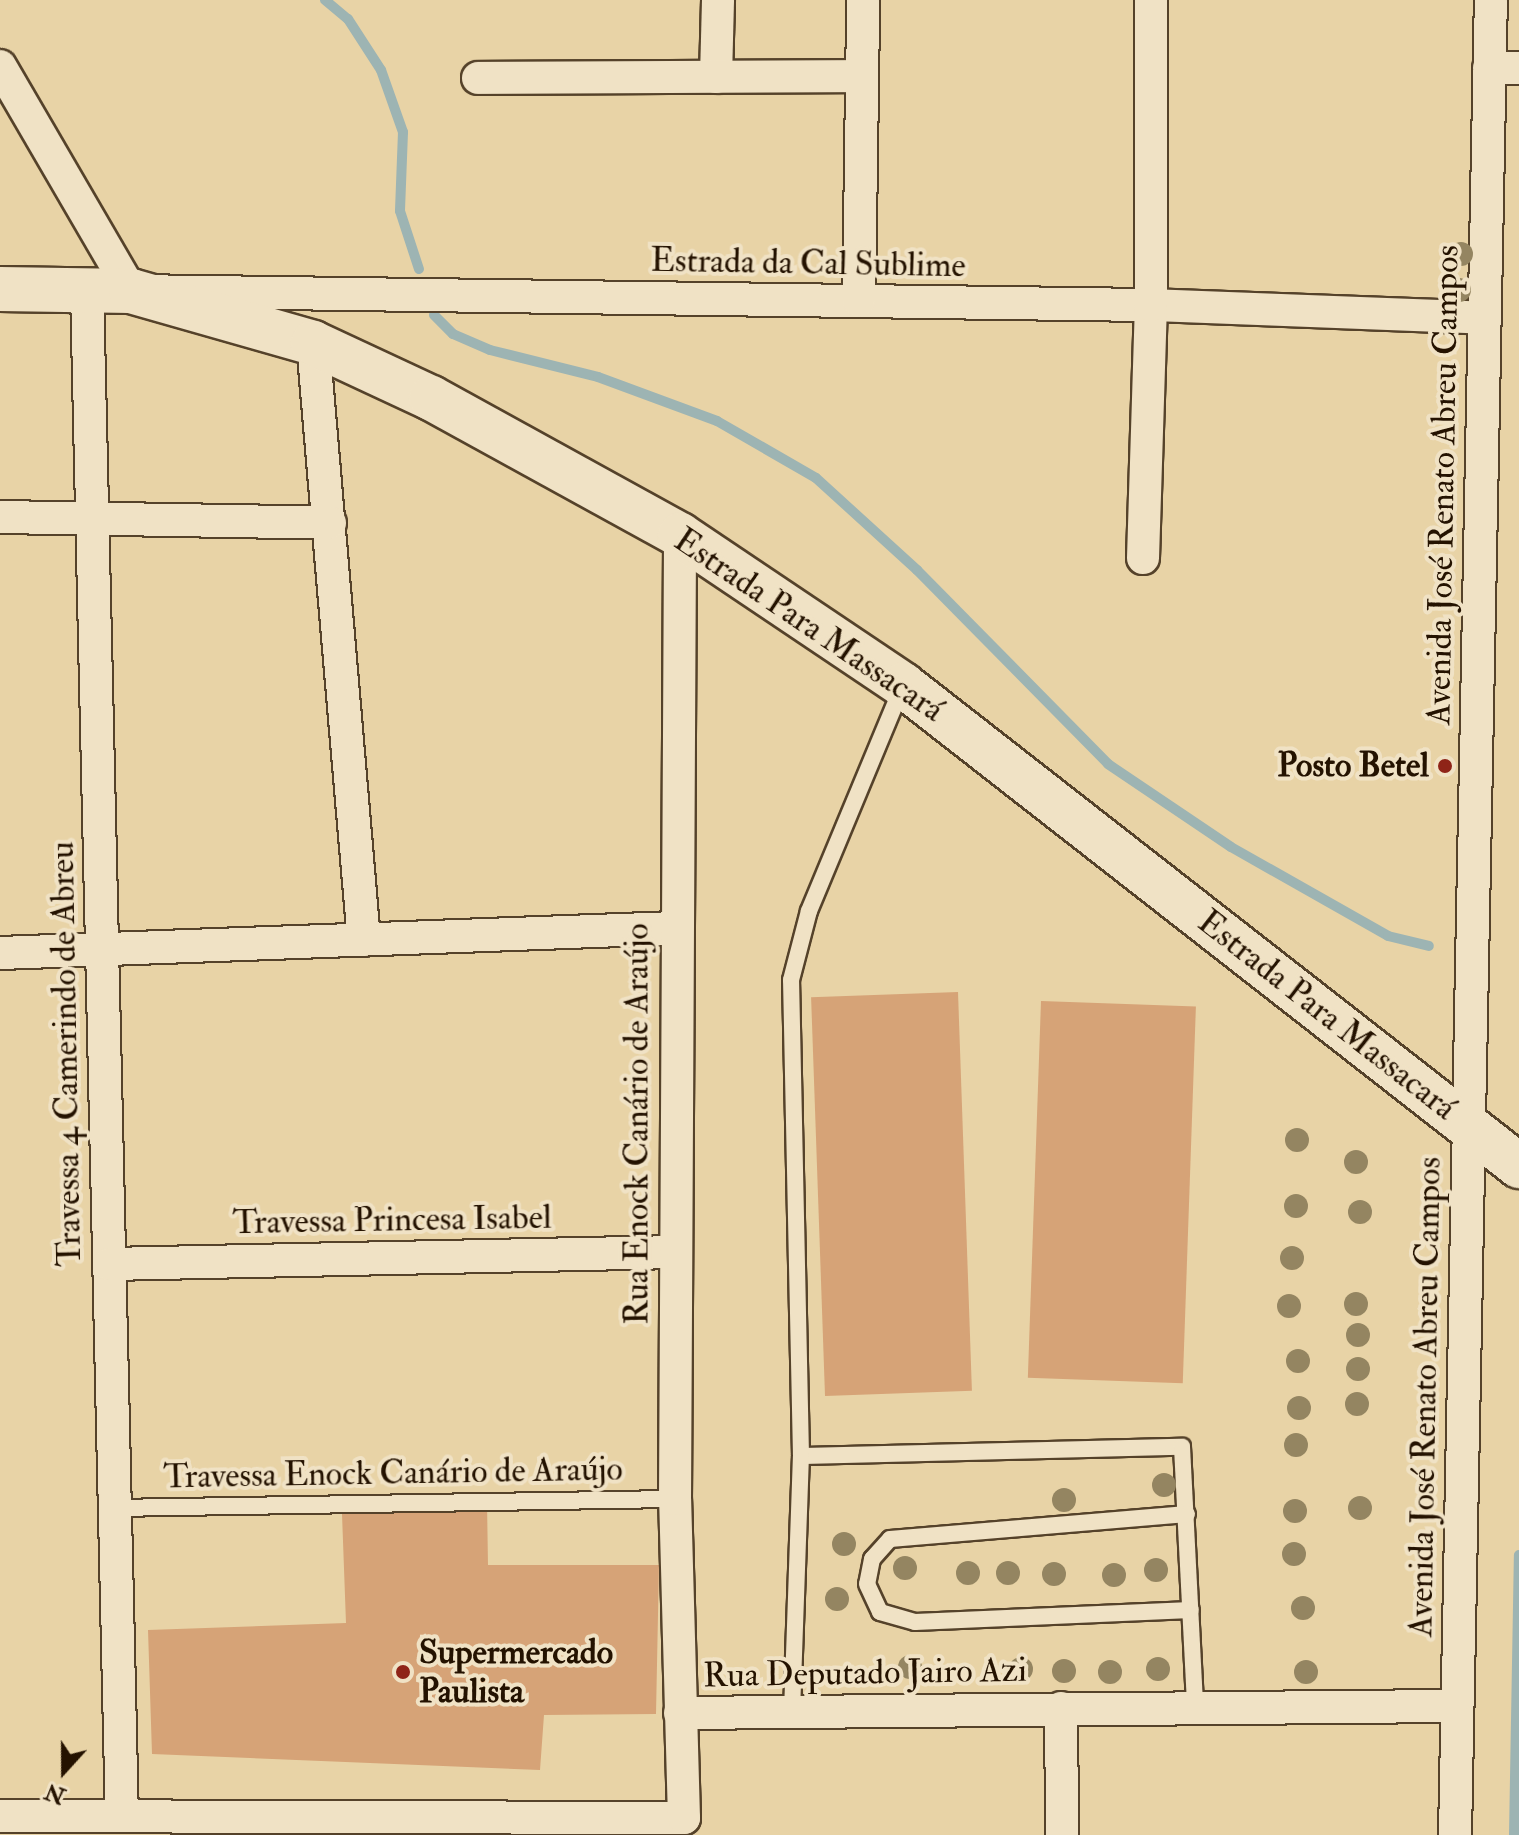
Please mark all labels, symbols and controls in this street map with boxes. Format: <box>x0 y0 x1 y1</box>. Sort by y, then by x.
street label: Estrada da Cal Sublime <box>650 240 966 286</box>
street label: Avenida José Renato Abreu Campos <box>1418 245 1468 725</box>
street label: Estrada Para Massacará <box>666 520 952 730</box>
place label: Posto Betel <box>1277 746 1429 786</box>
marker: Posto Betel <box>1436 757 1454 775</box>
street label: Travessa 4 Camerindo de Abreu <box>42 841 90 1267</box>
street label: Estrada Para Massacará <box>1190 901 1464 1129</box>
street label: Rua Enock Canário de Araújo <box>617 923 657 1325</box>
street label: Avenida José Renato Abreu Campos <box>1400 1157 1450 1637</box>
street label: Travessa Princesa Isabel <box>232 1197 552 1243</box>
street label: Travessa Enock Canário de Araújo <box>163 1449 623 1497</box>
place label: Supermercado Paulista <box>419 1632 613 1712</box>
street label: Rua Deputado Jairo Azi <box>703 1650 1027 1696</box>
marker: Supermercado Paulista <box>394 1663 412 1681</box>
north arrow <box>24 1731 104 1811</box>
text: N <box>41 1777 70 1810</box>

